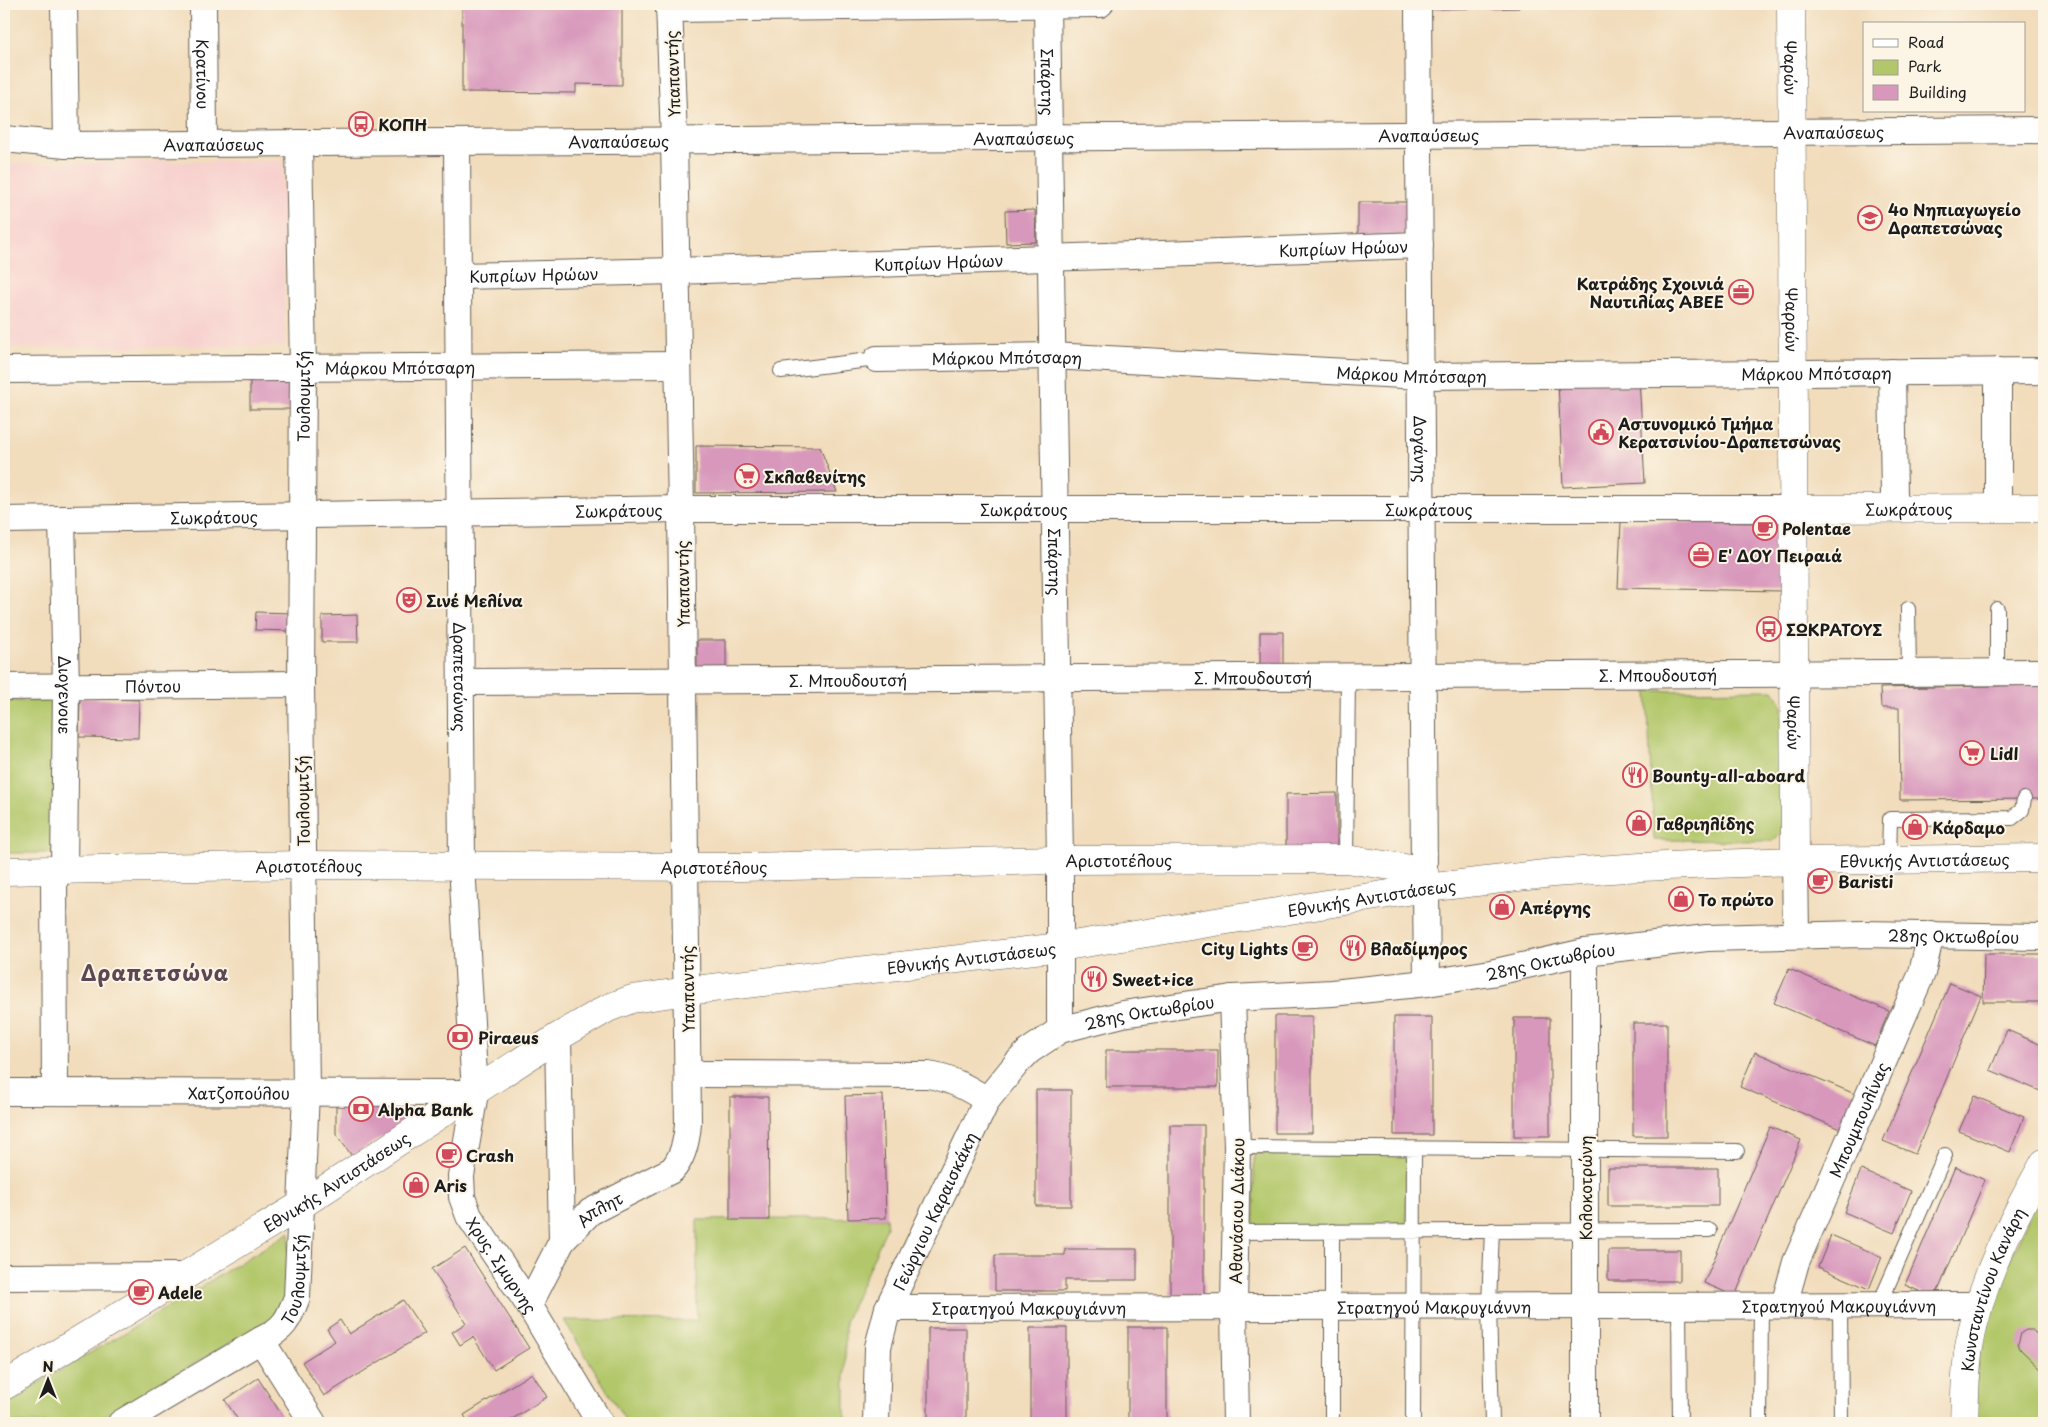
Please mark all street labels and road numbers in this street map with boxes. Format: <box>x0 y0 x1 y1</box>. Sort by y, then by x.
street label: Υπαπαντής <box>658 30 686 118</box>
street label: Κρατίνου <box>191 39 216 109</box>
street label: Ψαρών <box>1779 40 1803 96</box>
street label: Σπάρτης <box>1036 48 1061 116</box>
street label: Αναπαύσεως <box>1783 119 1884 144</box>
street label: Αναπαύσεως <box>1378 122 1479 147</box>
street label: Αναπαύσεως <box>973 125 1074 150</box>
street label: Αναπαύσεως <box>568 128 669 153</box>
street label: Αναπαύσεως <box>163 131 264 156</box>
street label: Κυπρίων Ηρώων <box>1278 233 1409 262</box>
street label: Κυπρίων Ηρώων <box>874 248 1004 276</box>
street label: Κυπρίων Ηρώων <box>469 261 599 288</box>
street label: Ψαρρών <box>1780 287 1805 353</box>
street label: Μάρκου Μπότσαρη <box>932 344 1083 370</box>
street label: Τουλουμτζή <box>291 350 315 442</box>
street label: Μάρκου Μπότσαρη <box>325 355 475 380</box>
street label: Μάρκου Μπότσαρη <box>1336 359 1487 388</box>
street label: Μάρκου Μπότσαρη <box>1741 360 1892 385</box>
street label: Δογάνης <box>1409 415 1433 483</box>
street label: Σωκράτους <box>1865 496 1953 521</box>
street label: Σωκράτους <box>575 497 663 523</box>
street label: Σωκράτους <box>980 497 1068 521</box>
street label: Σωκράτους <box>1385 497 1473 521</box>
street label: Σωκράτους <box>170 504 258 529</box>
street label: Σπάρτης <box>1043 528 1068 596</box>
street label: Υπαπαντής <box>669 540 695 628</box>
street label: Δραπετσώνας <box>448 622 473 732</box>
street label: Διογενουε <box>53 655 78 735</box>
street label: Σ. Μπουδουτσή <box>1599 662 1717 687</box>
street label: Σ. Μπουδουτσή <box>1194 665 1312 689</box>
street label: Σ. Μπουδουτσή <box>789 667 907 692</box>
street label: Πόντου <box>125 673 181 698</box>
street label: Ψαρών <box>1782 695 1806 751</box>
street label: Τουλουμτζή <box>289 755 315 847</box>
street label: Εθνικής Αντιστάσεως <box>1839 846 2010 872</box>
street label: Αριστοτέλους <box>1065 848 1172 872</box>
street label: Αριστοτέλους <box>255 853 362 878</box>
street label: Αριστοτέλους <box>660 854 768 879</box>
street label: Εθνικής Αντιστάσεως <box>1286 873 1457 922</box>
street label: 28ης Οκτωβρίου <box>1888 922 2019 949</box>
street label: Εθνικής Αντιστάσεως <box>885 936 1057 979</box>
street label: 28ης Οκτωβρίου <box>1483 937 1616 986</box>
street label: Υπαπαντής <box>674 945 700 1033</box>
street label: 28ης Οκτωβρίου <box>1082 989 1216 1035</box>
street label: Μπουμπουλίνας <box>1822 1058 1894 1181</box>
street label: Χατζοπούλου <box>188 1080 290 1105</box>
street label: Εθνικής Αντιστάσεως <box>258 1125 414 1238</box>
street label: Γεώργιου Καραισκάκη <box>886 1127 982 1294</box>
street label: Κολοκοτρώνη <box>1573 1135 1597 1241</box>
street label: Αθανάσιου Διάκου <box>1223 1138 1249 1284</box>
street label: Απλητ <box>570 1185 627 1232</box>
street label: Κωνσταντίνου Κανάρη <box>1954 1203 2030 1372</box>
street label: Χρυς. Σμυρνης <box>461 1212 543 1318</box>
street label: Τουλουμτζή <box>275 1234 312 1329</box>
street label: Στρατηγού Μακρυγιάννη <box>1742 1293 1936 1318</box>
street label: Στρατηγού Μακρυγιάννη <box>1337 1294 1531 1319</box>
street label: Στρατηγού Μακρυγιάννη <box>932 1295 1126 1320</box>

